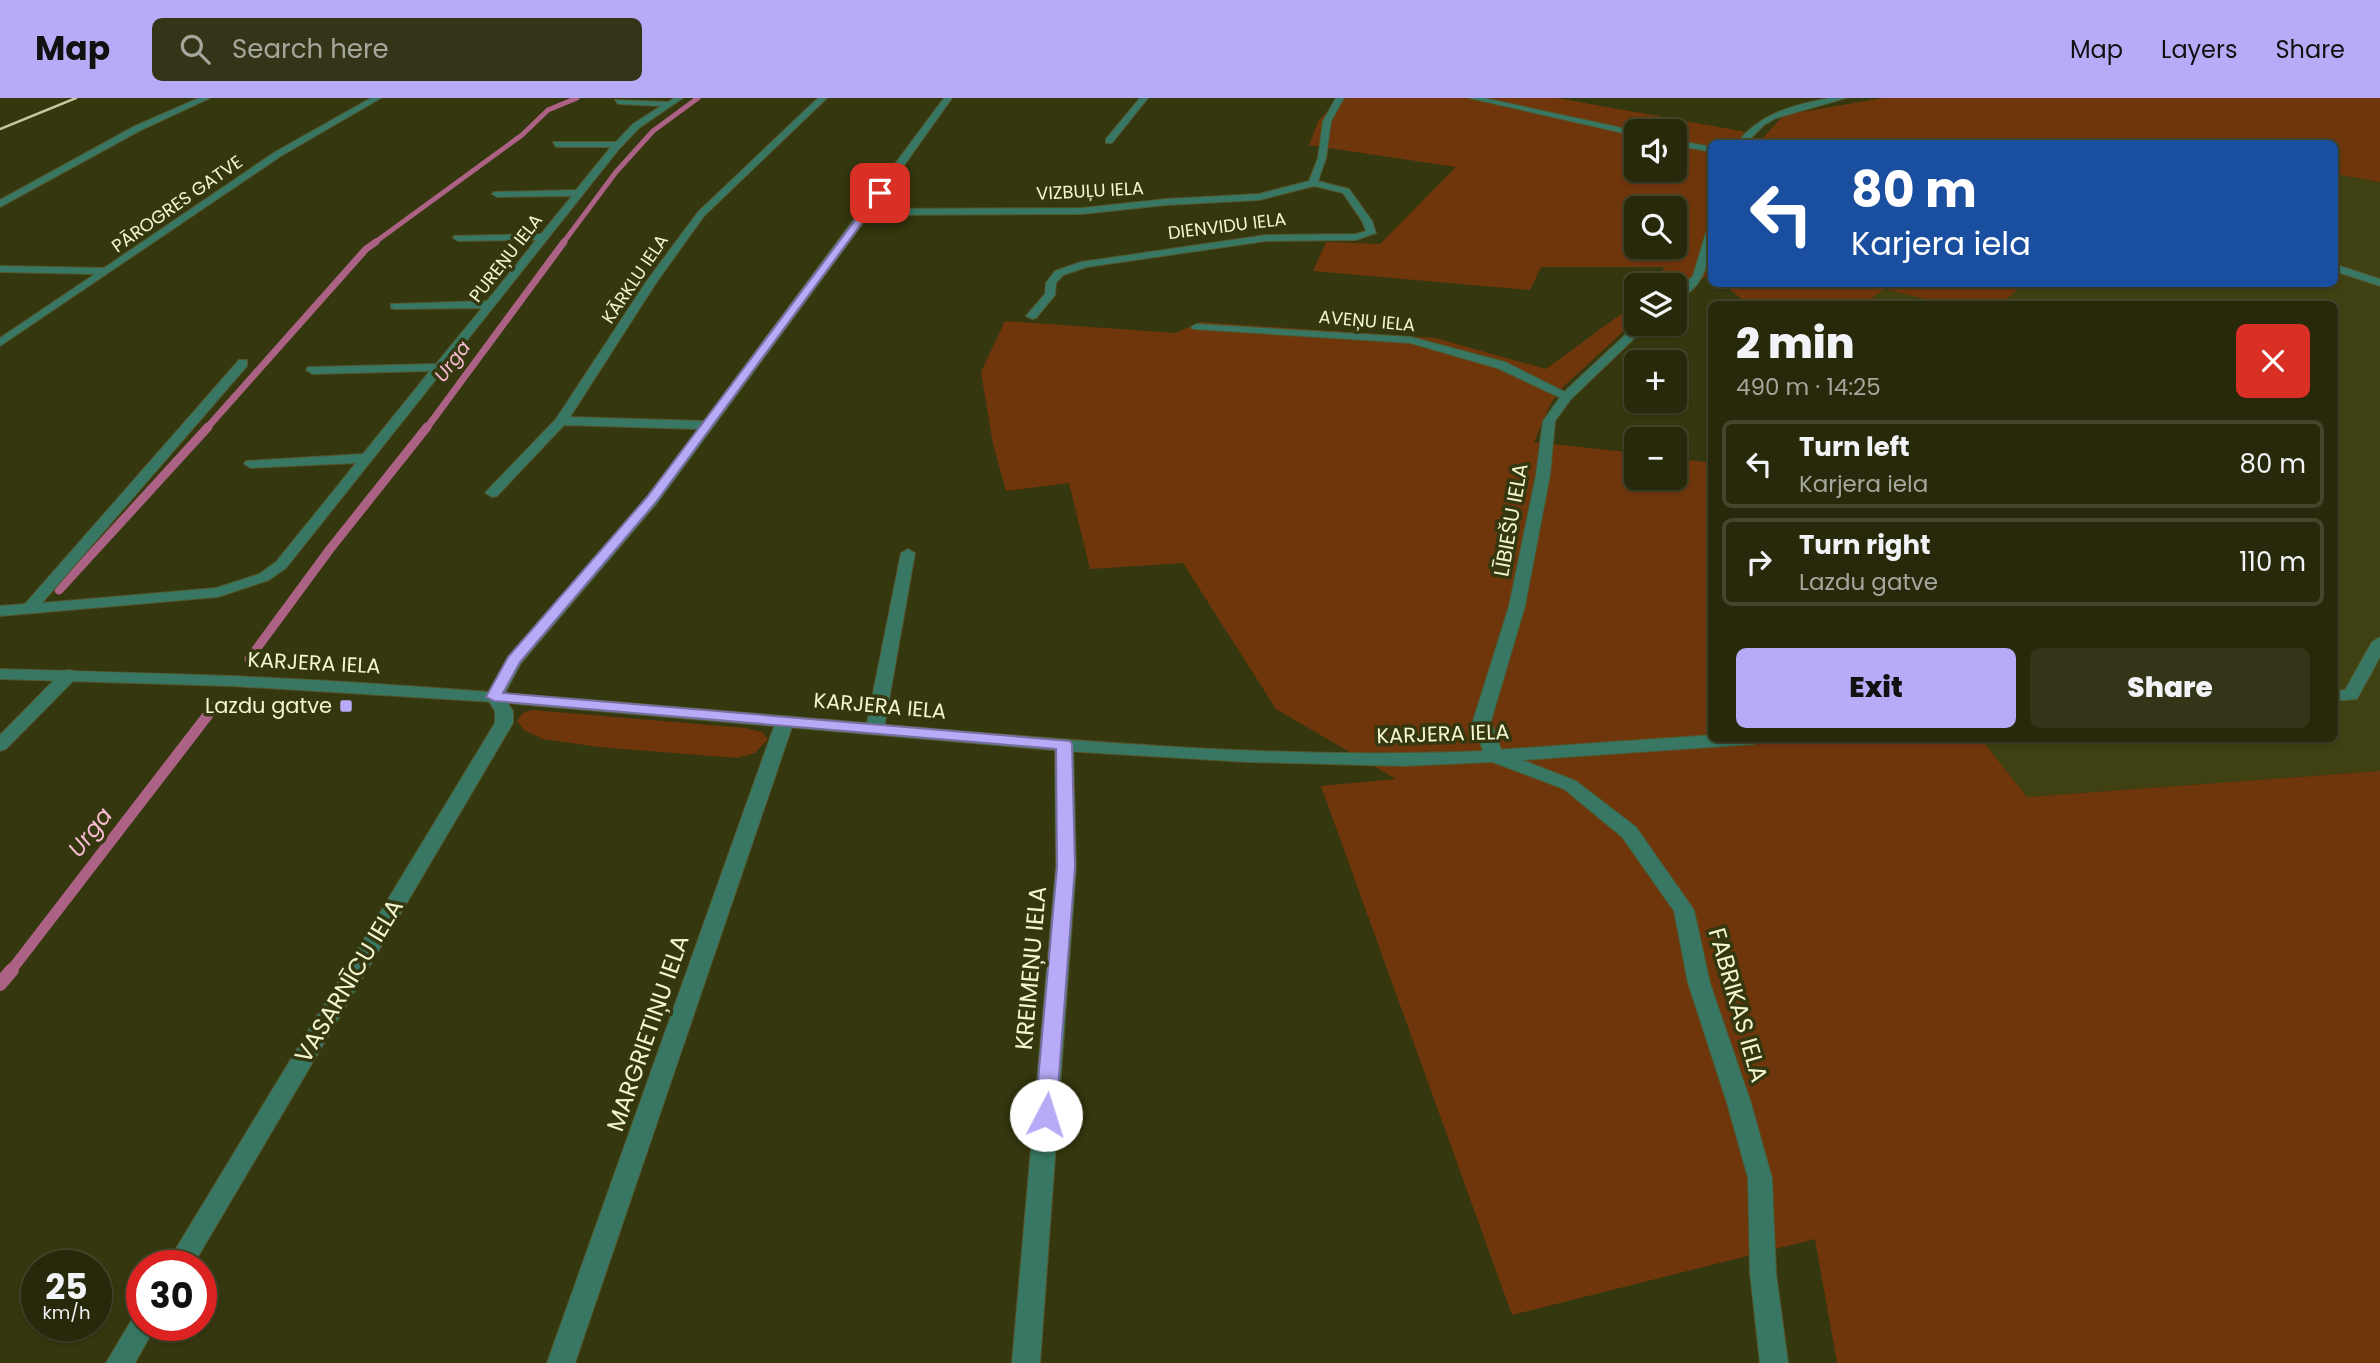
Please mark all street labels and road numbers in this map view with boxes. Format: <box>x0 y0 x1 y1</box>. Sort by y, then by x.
street label: PĀROGRES GATVE <box>106 149 247 258</box>
street label: VIZBUĻU IELA <box>1035 175 1144 206</box>
street label: DIENVIDU IELA <box>1166 206 1287 245</box>
street label: PUREŅU IELA <box>463 208 548 307</box>
street label: KĀRKLU IELA <box>595 229 674 328</box>
street label: AVEŅU IELA <box>1318 304 1416 337</box>
street label: LĪBIEŠU IELA <box>1486 461 1535 579</box>
street label: KARJERA IELA <box>247 645 381 680</box>
street label: KARJERA IELA <box>812 685 948 726</box>
street label: KARJERA IELA <box>1376 717 1510 750</box>
street label: KREIMEŅU IELA <box>1007 885 1054 1051</box>
street label: VASARNĪCU IELA <box>287 893 411 1069</box>
street label: FABRIKAS IELA <box>1701 924 1776 1086</box>
street label: MARGRIETIŅU IELA <box>598 930 697 1136</box>

